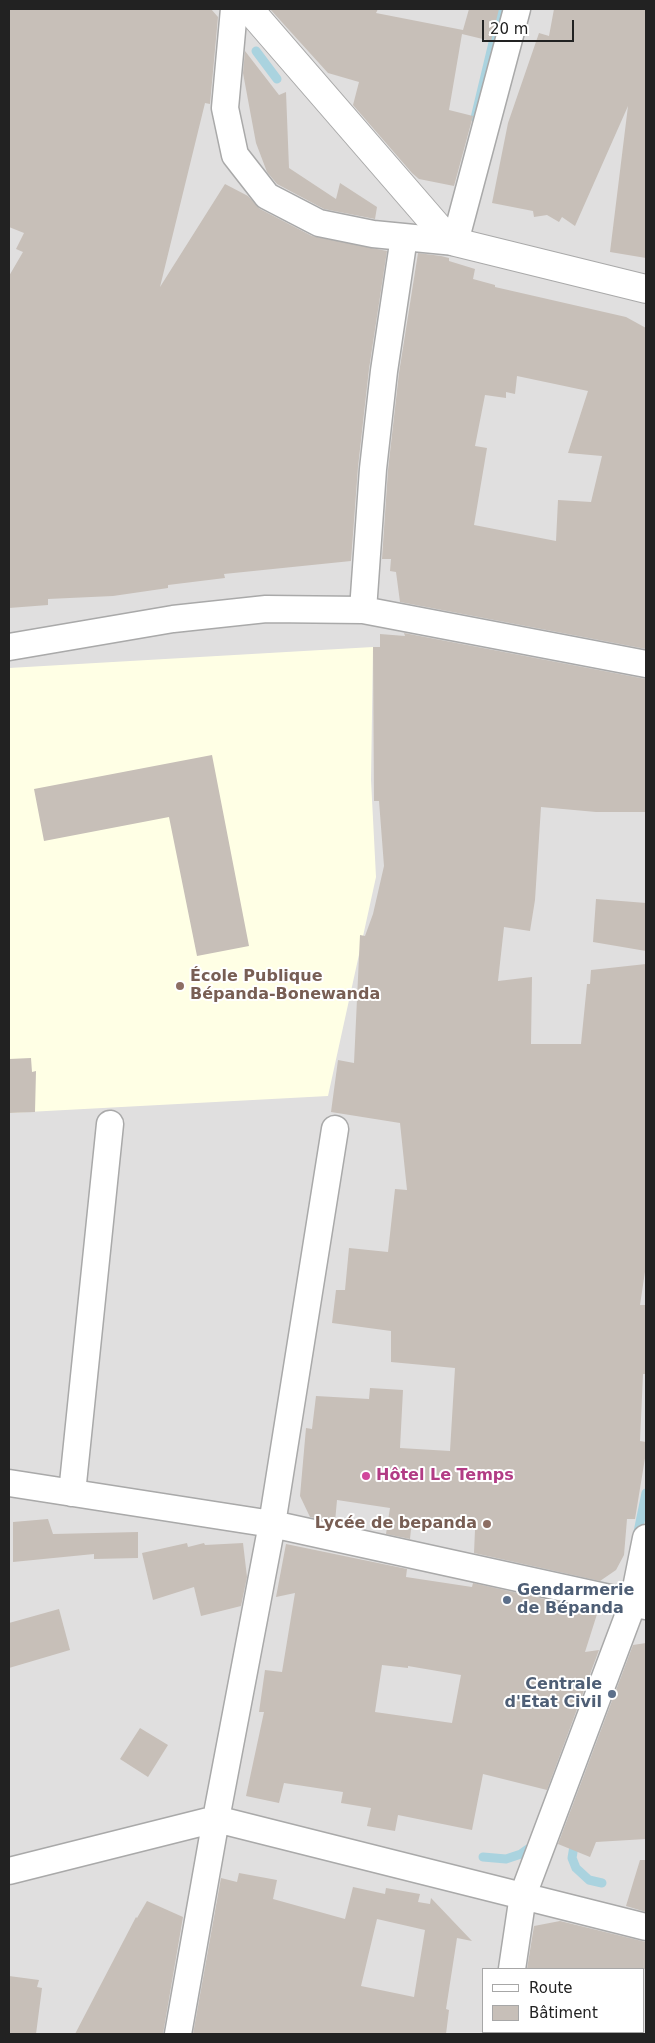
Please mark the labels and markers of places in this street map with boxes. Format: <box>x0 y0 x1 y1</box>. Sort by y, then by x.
place label: École Publique Bépanda-Bonewanda <box>190 967 380 1005</box>
marker: École Publique Bépanda-Bonewanda <box>174 980 186 992</box>
place label: Hôtel Le Temps <box>376 1466 514 1486</box>
marker: Hôtel Le Temps <box>360 1470 372 1482</box>
place label: Lycée de bepanda <box>315 1514 477 1534</box>
marker: Lycée de bepanda <box>481 1518 493 1530</box>
place label: Gendarmerie de Bépanda <box>517 1581 634 1619</box>
marker: Gendarmerie de Bépanda <box>501 1594 513 1606</box>
place label: Centrale d'Etat Civil <box>504 1675 602 1713</box>
marker: Centrale d'Etat Civil <box>606 1688 618 1700</box>

